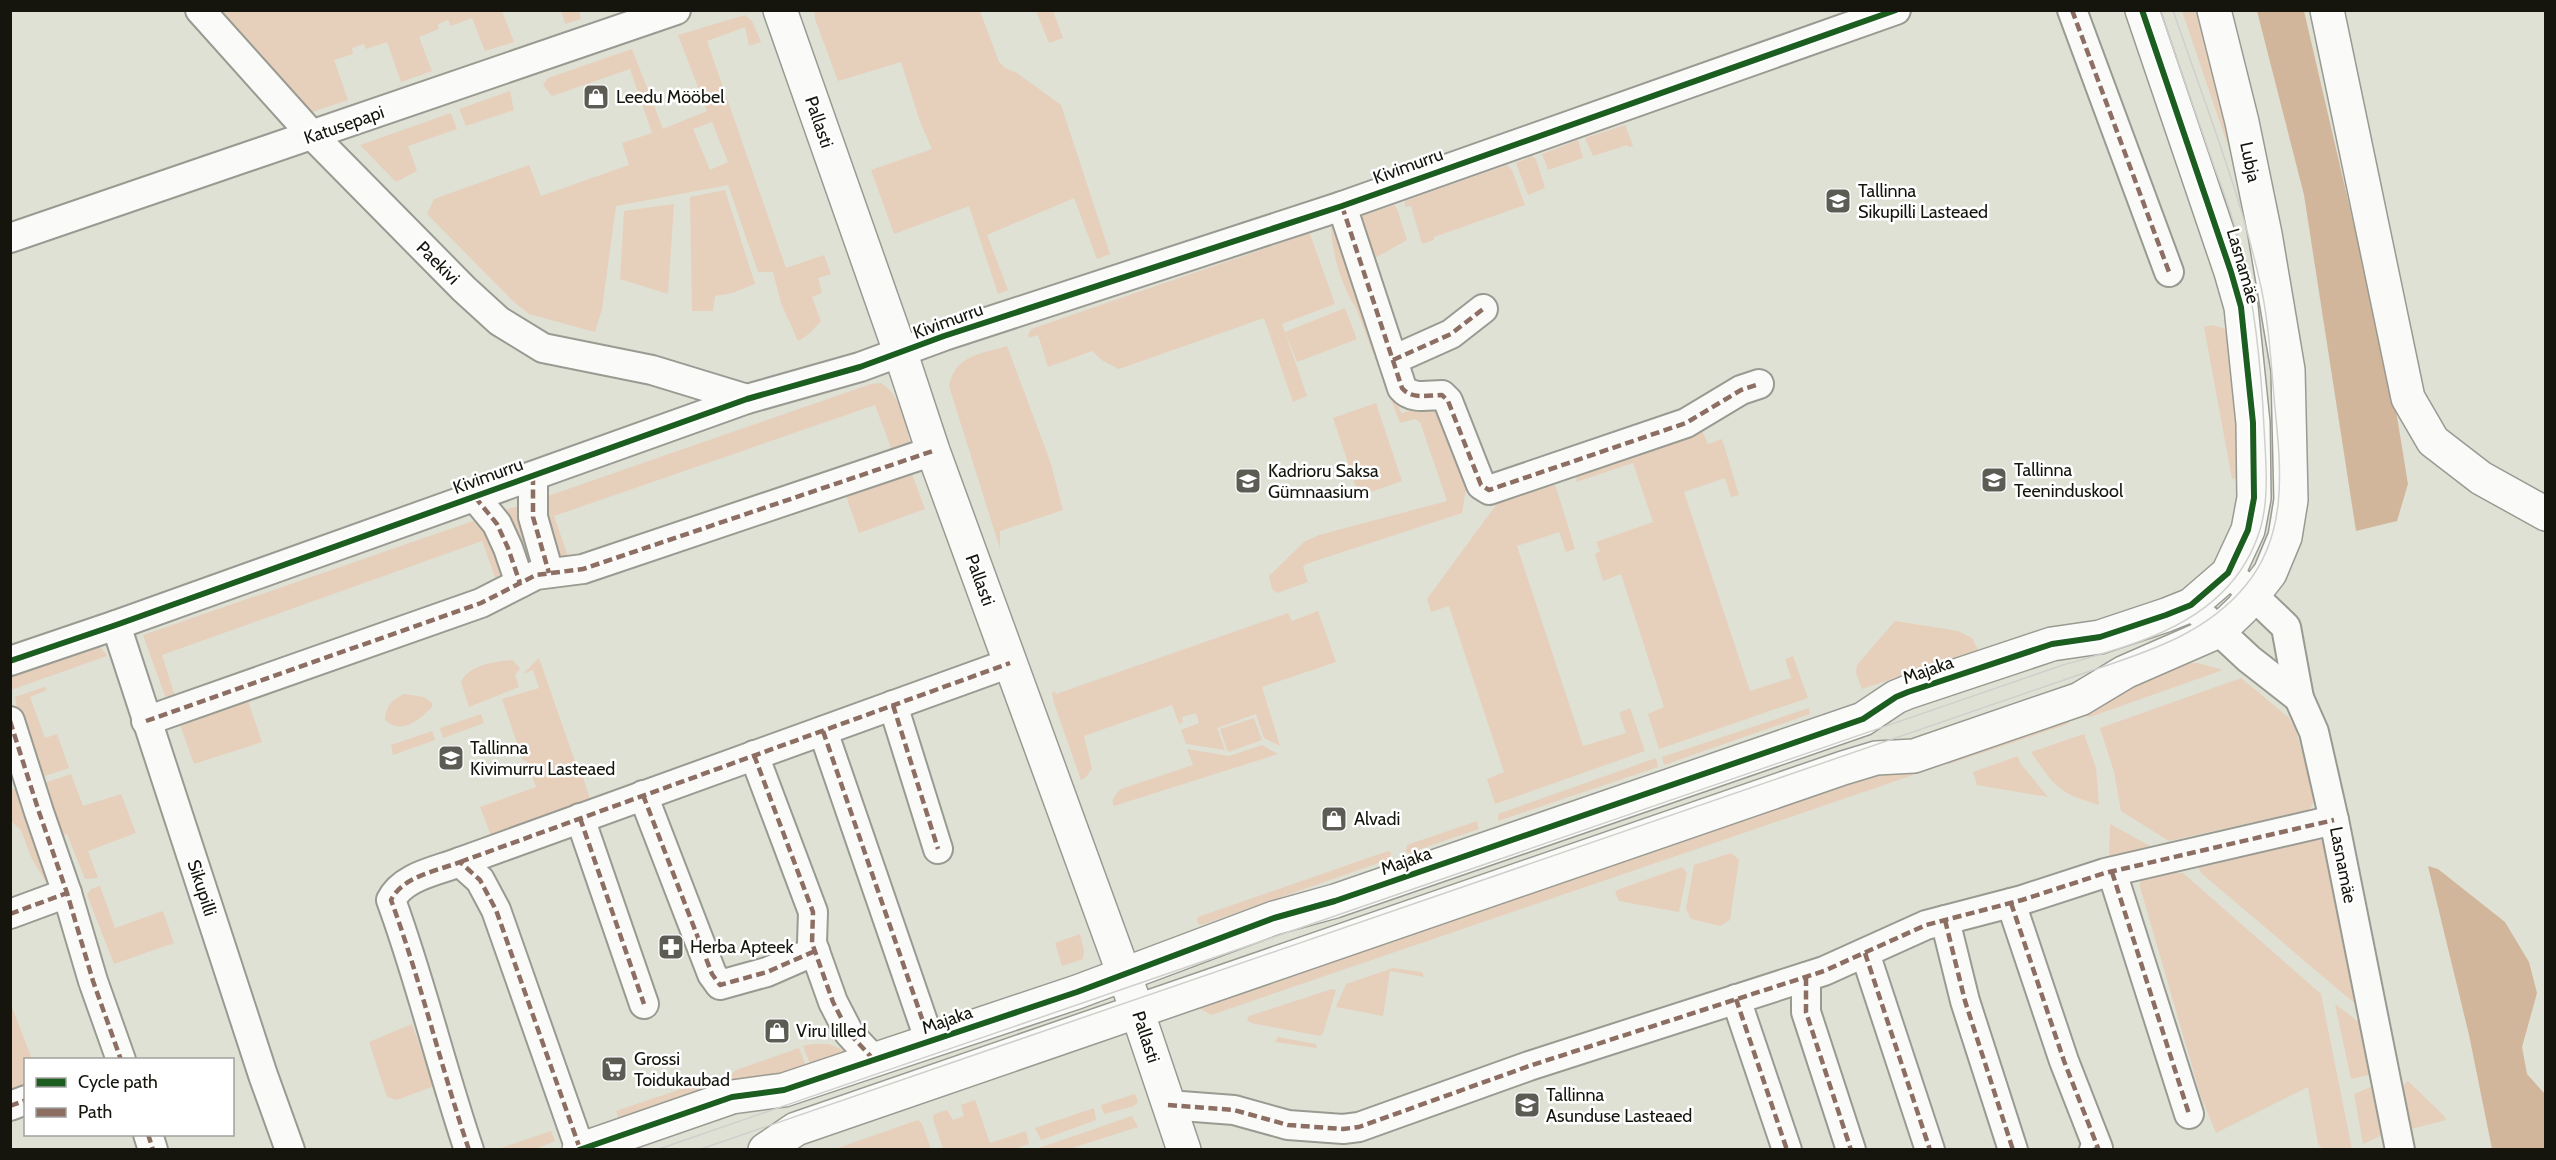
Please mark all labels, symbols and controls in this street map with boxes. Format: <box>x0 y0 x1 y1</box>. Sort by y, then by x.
shop icon: Leedu Mööbel <box>581 82 611 112</box>
place label: Leedu Mööbel <box>616 86 725 108</box>
street label: Pallasti <box>800 93 838 151</box>
street label: Katusepapi <box>301 101 387 149</box>
street label: Lubja <box>2235 140 2265 185</box>
street label: Kivimurru <box>1370 143 1446 189</box>
place label: Tallinna Sikupilli Lasteaed <box>1858 180 1988 223</box>
school or university icon: Tallinna Sikupilli Lasteaed <box>1823 186 1853 216</box>
street label: Lasnamäe <box>2222 226 2264 306</box>
street label: Paekivi <box>412 237 464 289</box>
street label: Kivimurru <box>910 298 986 344</box>
street label: Kivimurru <box>450 453 526 499</box>
place label: Tallinna Teeninduskool <box>2014 459 2124 502</box>
place label: Kadrioru Saksa Gümnaasium <box>1268 460 1379 503</box>
school or university icon: Tallinna Teeninduskool <box>1979 465 2009 495</box>
school or university icon: Kadrioru Saksa Gümnaasium <box>1233 466 1263 496</box>
street label: Pallasti <box>961 551 999 609</box>
street label: Majaka <box>1900 651 1957 689</box>
place label: Tallinna Kivimurru Lasteaed <box>470 737 615 780</box>
school or university icon: Tallinna Kivimurru Lasteaed <box>436 743 466 773</box>
shop icon: Alvadi <box>1319 804 1349 834</box>
place label: Alvadi <box>1354 808 1400 830</box>
street label: Lasnamäe <box>2325 825 2361 905</box>
street label: Majaka <box>1378 842 1435 880</box>
street label: Sikupilli <box>183 857 221 919</box>
pharmacy icon: Herba Apteek <box>656 932 686 962</box>
place label: Herba Apteek <box>690 936 794 958</box>
street label: Majaka <box>919 1001 976 1039</box>
street label: Pallasti <box>1127 1008 1165 1066</box>
shop icon: Viru lilled <box>762 1016 792 1046</box>
place label: Viru lilled <box>796 1020 866 1042</box>
place label: Grossi Toidukaubad <box>634 1048 730 1091</box>
supermarket icon: Grossi Toidukaubad <box>599 1054 629 1084</box>
legend <box>24 1058 234 1136</box>
text: Cycle path <box>78 1071 158 1093</box>
place label: Tallinna Asunduse Lasteaed <box>1546 1084 1692 1127</box>
school or university icon: Tallinna Asunduse Lasteaed <box>1512 1090 1542 1120</box>
text: Path <box>78 1101 112 1123</box>

